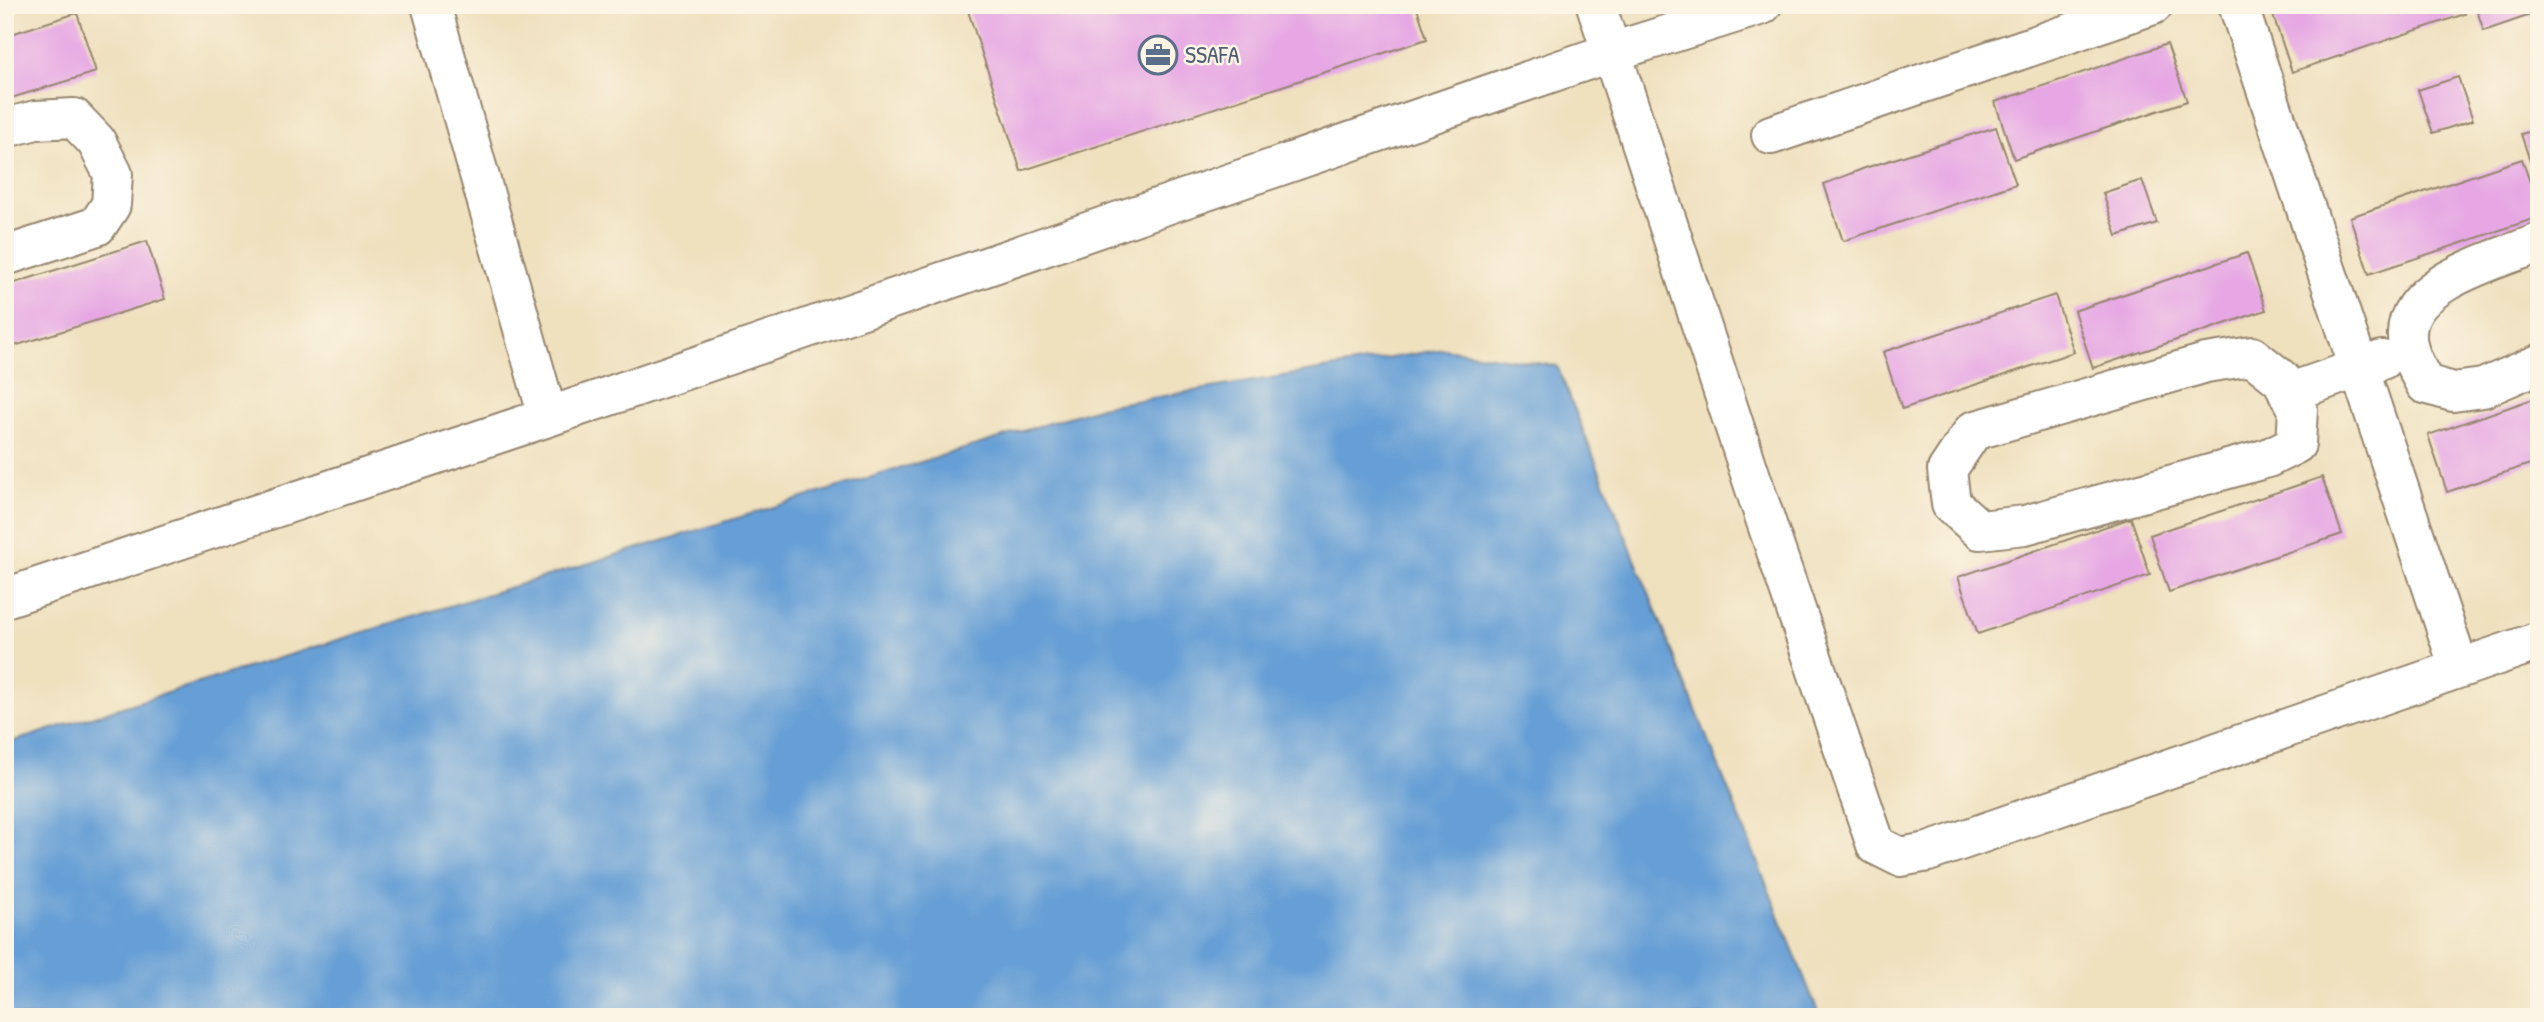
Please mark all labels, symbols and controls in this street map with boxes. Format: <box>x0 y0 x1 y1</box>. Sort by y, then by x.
office icon: SSAFA <box>1137 34 1179 76</box>
place label: SSAFA <box>1185 38 1240 70</box>

